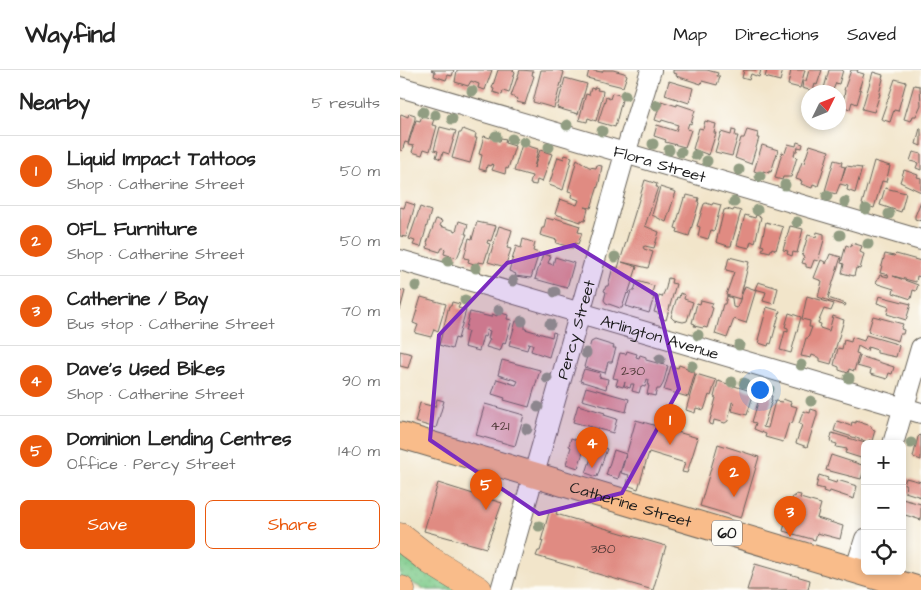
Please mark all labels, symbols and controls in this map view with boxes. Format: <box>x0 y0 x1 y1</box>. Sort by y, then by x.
text: Wayfind <box>25 18 115 52</box>
text: Map <box>673 22 707 47</box>
text: Directions <box>735 22 819 47</box>
text: Saved <box>847 22 896 47</box>
north arrow <box>801 85 846 130</box>
text: Nearby <box>20 88 90 117</box>
text: 5 results <box>312 92 380 114</box>
street label: Flora Street <box>611 140 709 188</box>
text: Liquid Impact Tattoos <box>67 146 256 173</box>
text: 1 <box>35 160 37 182</box>
text: 50 m <box>340 160 380 182</box>
text: Shop · Catherine Street <box>67 173 244 195</box>
text: OFL Furniture <box>67 216 197 243</box>
text: 2 <box>31 230 41 252</box>
text: 50 m <box>340 230 380 252</box>
text: Shop · Catherine Street <box>67 243 244 265</box>
street label: Percy Street <box>552 277 601 382</box>
text: Catherine / Bay <box>67 286 208 313</box>
text: 3 <box>32 300 40 322</box>
text: 70 m <box>341 300 380 322</box>
street label: Arlington Avenue <box>598 310 722 365</box>
text: Bus stop · Catherine Street <box>67 313 275 335</box>
text: Dave's Used Bikes <box>67 356 225 383</box>
house number: 230 <box>621 361 645 381</box>
text: 4 <box>31 370 41 392</box>
text: 90 m <box>342 370 380 392</box>
your location <box>747 377 773 403</box>
text: Shop · Catherine Street <box>67 383 244 405</box>
pin: 1 <box>654 404 686 445</box>
house number: 421 <box>490 416 510 436</box>
text: Dominion Lending Centres <box>67 426 292 453</box>
pin: 4 <box>576 427 608 468</box>
text: 5 <box>30 440 42 462</box>
text: 140 m <box>338 440 380 462</box>
map controls <box>861 440 906 575</box>
button: + <box>861 440 906 485</box>
text: Office · Percy Street <box>67 453 235 475</box>
pin: 2 <box>718 456 750 497</box>
pin: 5 <box>470 469 502 510</box>
street label: Catherine Street <box>567 476 695 533</box>
button: − <box>861 485 906 530</box>
pin: 3 <box>774 496 806 537</box>
button: Save <box>20 500 195 549</box>
button: Share <box>205 500 380 549</box>
road number: 60 <box>712 520 742 546</box>
button: locate <box>861 530 906 575</box>
house number: 380 <box>590 539 616 559</box>

